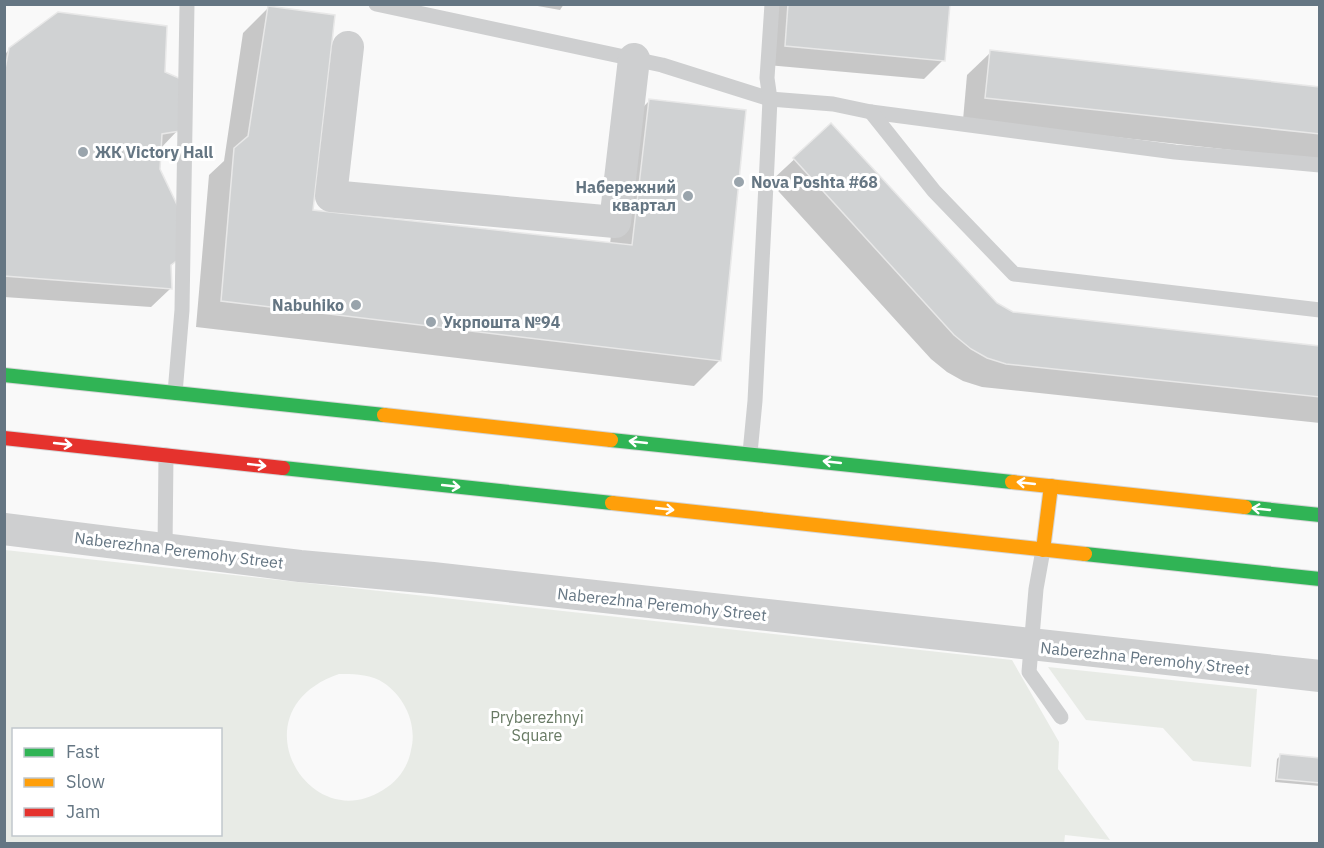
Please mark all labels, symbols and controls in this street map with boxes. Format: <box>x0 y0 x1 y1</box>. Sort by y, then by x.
place label: ЖК Victory Hall <box>95 142 213 162</box>
marker: ЖК Victory Hall <box>76 145 90 159</box>
place label: Nova Poshta #68 <box>751 172 878 192</box>
marker: Nova Poshta #68 <box>732 175 746 189</box>
place label: Набережний квартал <box>576 177 676 215</box>
marker: Набережний квартал <box>681 189 695 203</box>
place label: Nabuhiko <box>272 295 344 315</box>
marker: Nabuhiko <box>349 298 363 312</box>
place label: Укрпошта №94 <box>443 312 561 332</box>
marker: Укрпошта №94 <box>424 315 438 329</box>
one-way arrow <box>628 436 648 447</box>
one-way arrow <box>52 439 72 450</box>
one-way arrow <box>822 456 842 467</box>
one-way arrow <box>246 460 266 471</box>
one-way arrow <box>1016 477 1036 488</box>
one-way arrow <box>440 481 460 492</box>
one-way arrow <box>1252 503 1272 514</box>
one-way arrow <box>655 504 675 515</box>
street label: Naberezhna Peremohy Street <box>73 527 285 573</box>
street label: Naberezhna Peremohy Street <box>556 583 768 625</box>
street label: Naberezhna Peremohy Street <box>1039 637 1251 679</box>
park label: Pryberezhnyi Square <box>490 707 584 745</box>
legend <box>12 728 222 836</box>
text: Fast <box>66 740 100 763</box>
text: Slow <box>66 770 105 793</box>
text: Jam <box>66 800 101 823</box>

